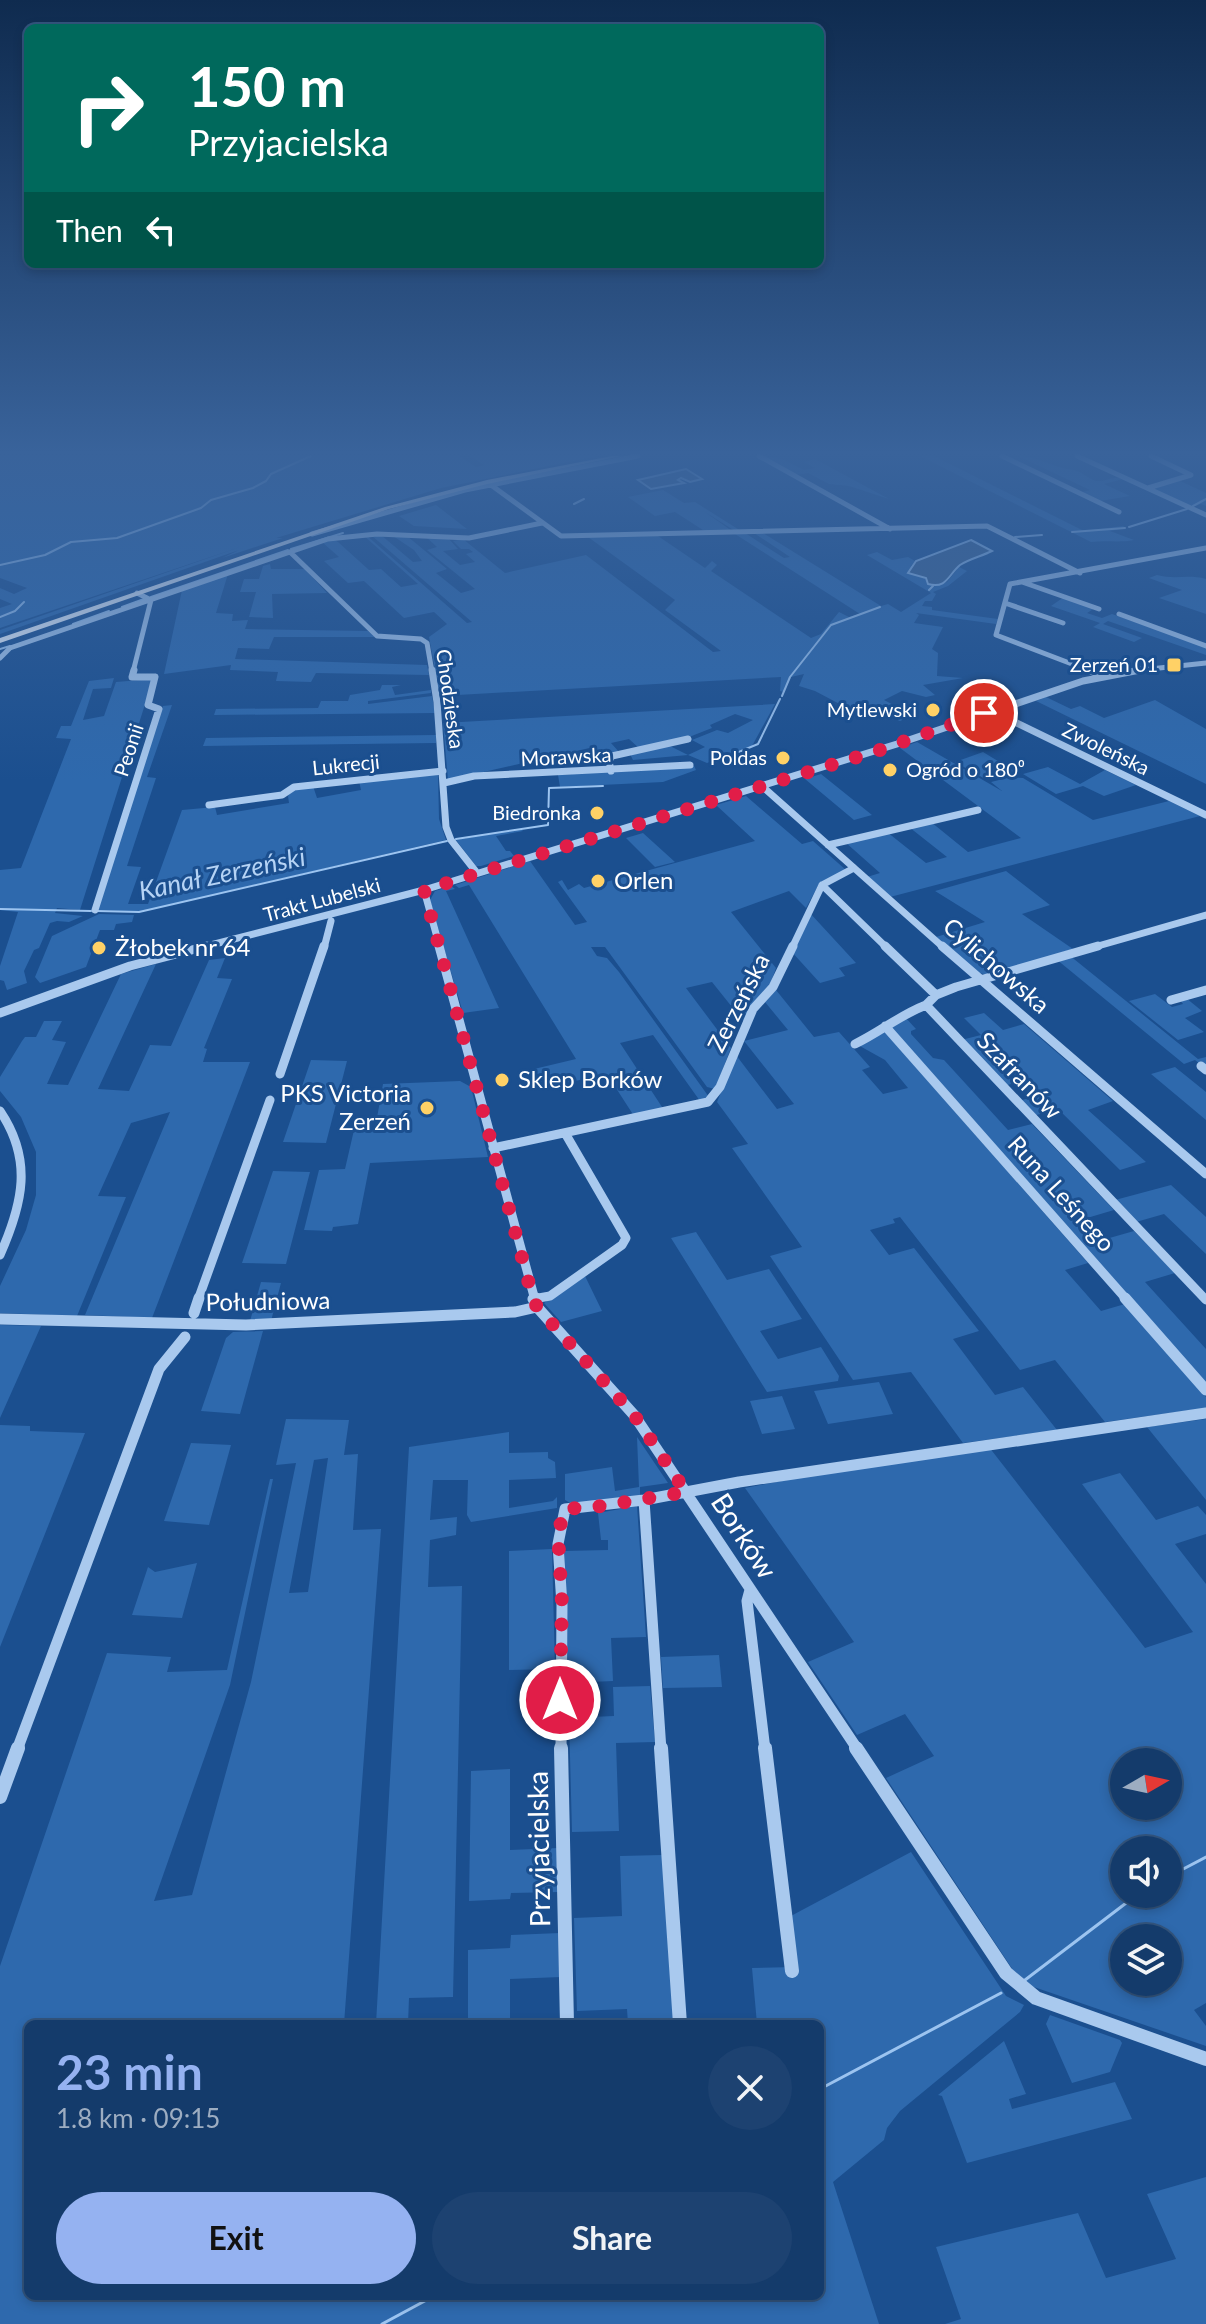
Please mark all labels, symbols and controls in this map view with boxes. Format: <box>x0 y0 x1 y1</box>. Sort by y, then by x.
text: 150 m <box>188 52 346 119</box>
icon: right <box>56 56 160 160</box>
text: Przyjacielska <box>188 120 389 164</box>
icon: left <box>139 208 183 252</box>
text: Then <box>56 212 123 248</box>
street label: Chodzieska <box>432 648 470 750</box>
place label: Zerzeń 01 <box>1070 652 1158 676</box>
marker: Zerzeń 01 <box>1165 656 1183 674</box>
pin <box>950 679 1018 747</box>
icon: arrive <box>962 691 1006 735</box>
place label: Mytlewski <box>827 697 917 721</box>
marker: Mytlewski <box>924 701 942 719</box>
street label: Zwoleńska <box>1059 717 1154 779</box>
street label: Peonii <box>108 720 148 779</box>
street label: Morawska <box>520 742 612 770</box>
place label: Poldas <box>710 745 767 769</box>
street label: Lukrecji <box>311 749 381 779</box>
marker: Poldas <box>774 749 792 767</box>
place label: Ogród o 180⁰ <box>906 757 1025 781</box>
marker: Ogród o 180⁰ <box>881 761 899 779</box>
place label: Biedronka <box>492 800 581 824</box>
marker: Biedronka <box>588 804 606 822</box>
water label: Kanał Zerzeński <box>136 840 308 906</box>
place label: Orlen <box>614 865 673 894</box>
street label: Trakt Lubelski <box>261 872 383 926</box>
marker: Orlen <box>589 872 607 890</box>
street label: Cylichowska <box>938 911 1056 1019</box>
place label: Żłobek nr 64 <box>115 932 251 961</box>
marker: Żłobek nr 64 <box>90 939 108 957</box>
street label: Zerzeńska <box>701 948 775 1056</box>
street label: Szafranów <box>972 1025 1069 1125</box>
place label: Sklep Borków <box>518 1064 663 1093</box>
marker: Sklep Borków <box>493 1071 511 1089</box>
place label: PKS Victoria Zerzeń <box>280 1078 411 1135</box>
marker: PKS Victoria Zerzeń <box>418 1099 436 1117</box>
street label: Runa Leśnego <box>1003 1129 1122 1257</box>
street label: Południowa <box>205 1285 331 1316</box>
street label: Borków <box>705 1486 785 1585</box>
position arrow <box>518 1658 602 1742</box>
north arrow <box>1110 1748 1182 1820</box>
map controls <box>1110 1748 1182 1996</box>
street label: Przyjacielska <box>520 1771 556 1927</box>
button: sound <box>1110 1836 1182 1908</box>
button: layers <box>1110 1924 1182 1996</box>
text: 23 min <box>56 2043 203 2100</box>
button: close <box>708 2046 792 2130</box>
text: 1.8 km · 09:15 <box>56 2102 220 2134</box>
button: Exit <box>56 2192 416 2284</box>
button: Share <box>432 2192 792 2284</box>

